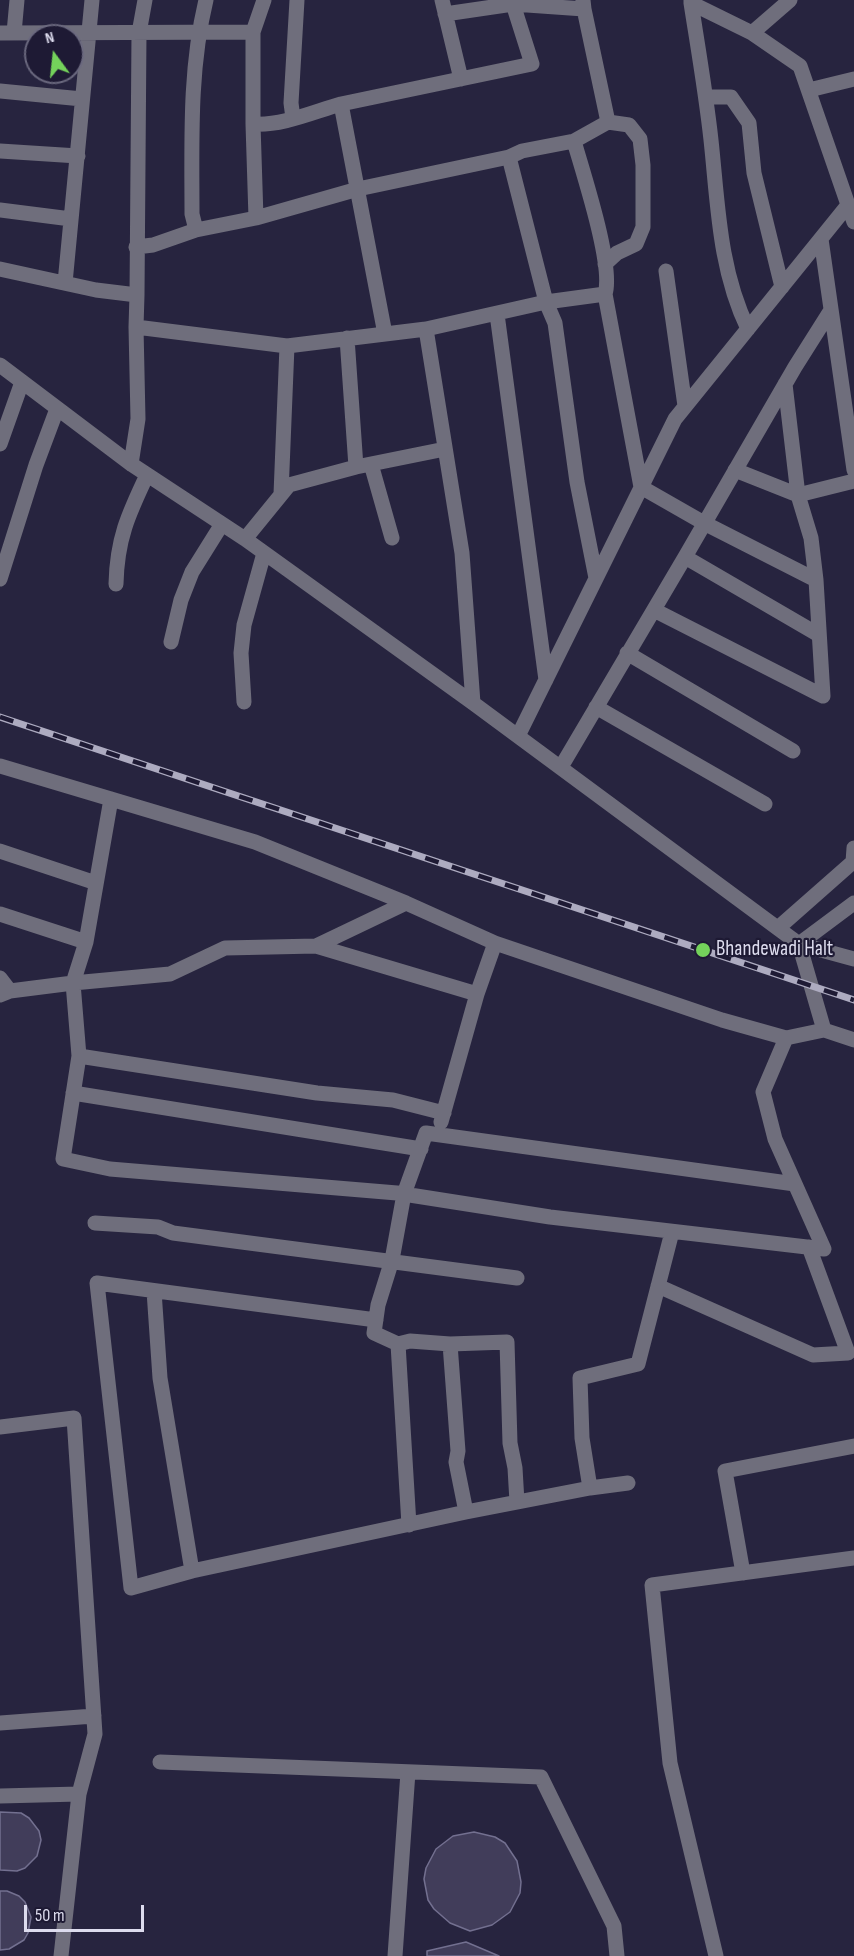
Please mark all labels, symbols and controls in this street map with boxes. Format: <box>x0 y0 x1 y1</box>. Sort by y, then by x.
north arrow <box>24 24 84 84</box>
text: N <box>43 28 56 48</box>
place label: Bhandewadi Halt <box>716 937 833 963</box>
marker: Bhandewadi Halt <box>694 941 712 959</box>
scale bar <box>27 1893 147 1931</box>
text: 50 m <box>35 1905 65 1926</box>

